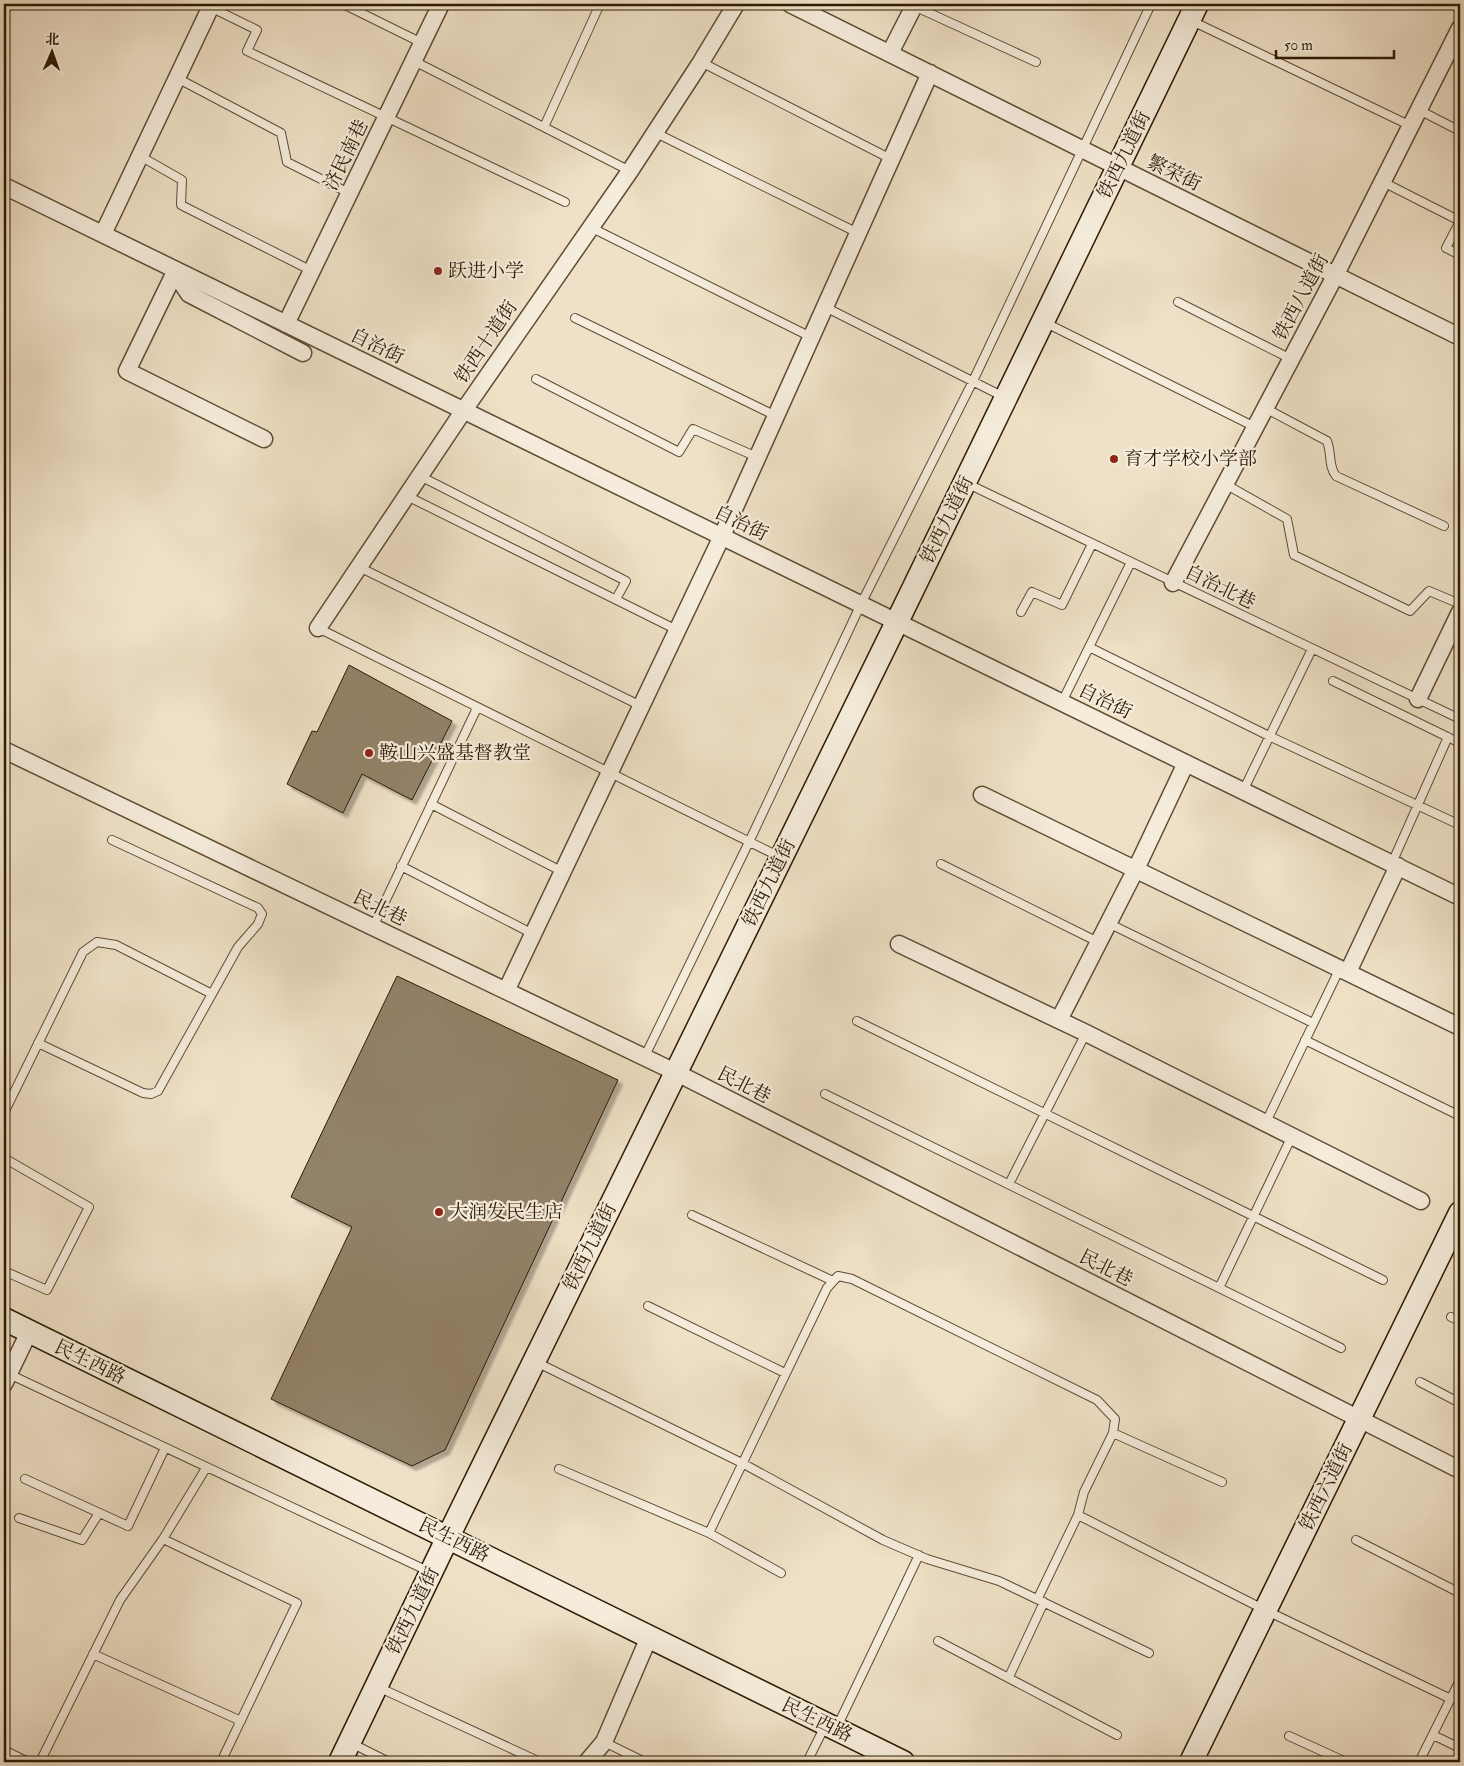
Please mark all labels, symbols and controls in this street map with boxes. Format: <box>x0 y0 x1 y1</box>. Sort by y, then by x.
north arrow <box>28 28 78 78</box>
scale bar <box>1276 28 1394 60</box>
text: 北 <box>45 31 60 48</box>
text: 50 m <box>1284 36 1313 55</box>
street label: 铁西九道街 <box>1092 107 1156 203</box>
street label: 济民南巷 <box>319 116 373 194</box>
street label: 繁荣街 <box>1143 150 1205 196</box>
street label: 铁西八道街 <box>1268 249 1334 345</box>
place label: 跃进小学 <box>448 259 524 283</box>
marker: 跃进小学 <box>432 265 444 277</box>
street label: 铁西十道街 <box>449 296 523 388</box>
street label: 自治街 <box>346 323 408 369</box>
place label: 育才学校小学部 <box>1124 447 1257 471</box>
marker: 育才学校小学部 <box>1108 453 1120 465</box>
street label: 铁西九道街 <box>915 472 979 568</box>
street label: 自治街 <box>710 500 772 546</box>
street label: 自治北巷 <box>1181 560 1259 614</box>
street label: 自治街 <box>1074 678 1136 724</box>
place label: 鞍山兴盛基督教堂 <box>379 741 531 765</box>
marker: 鞍山兴盛基督教堂 <box>363 747 375 759</box>
street label: 铁西九道街 <box>737 835 801 931</box>
street label: 民北巷 <box>349 885 411 931</box>
street label: 民北巷 <box>713 1061 775 1109</box>
street label: 铁西九道街 <box>558 1199 622 1295</box>
place label: 大润发民生店 <box>449 1200 563 1224</box>
marker: 大润发民生店 <box>433 1206 445 1218</box>
street label: 民北巷 <box>1075 1244 1137 1292</box>
street label: 民生西路 <box>51 1335 129 1389</box>
street label: 铁西六道街 <box>1294 1439 1358 1535</box>
street label: 民生西路 <box>415 1513 493 1567</box>
street label: 铁西九道街 <box>381 1563 445 1659</box>
street label: 民生西路 <box>778 1693 856 1747</box>

